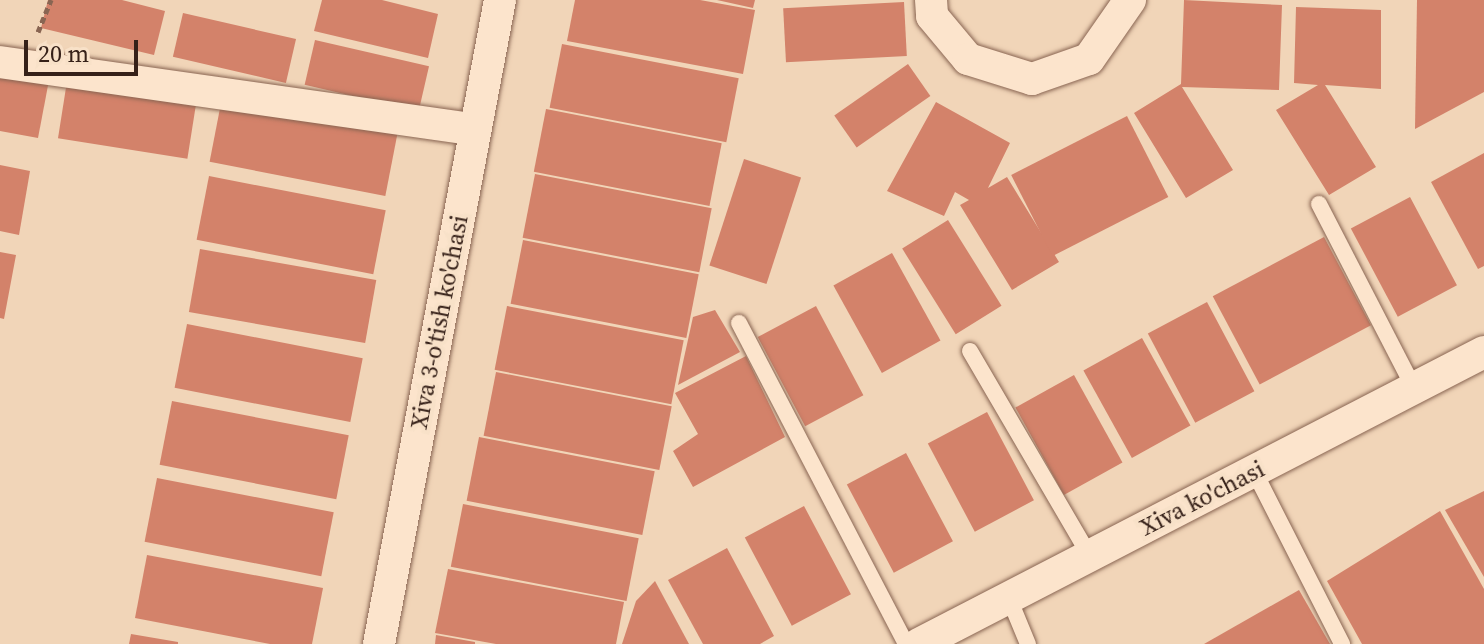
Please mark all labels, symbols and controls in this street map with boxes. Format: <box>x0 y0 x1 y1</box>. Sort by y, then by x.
scale bar <box>28 24 142 74</box>
text: 20 m <box>38 37 89 70</box>
street label: Xiva 3-o'tish ko'chasi <box>404 213 474 431</box>
street label: Xiva ko'chasi <box>1135 454 1269 542</box>

